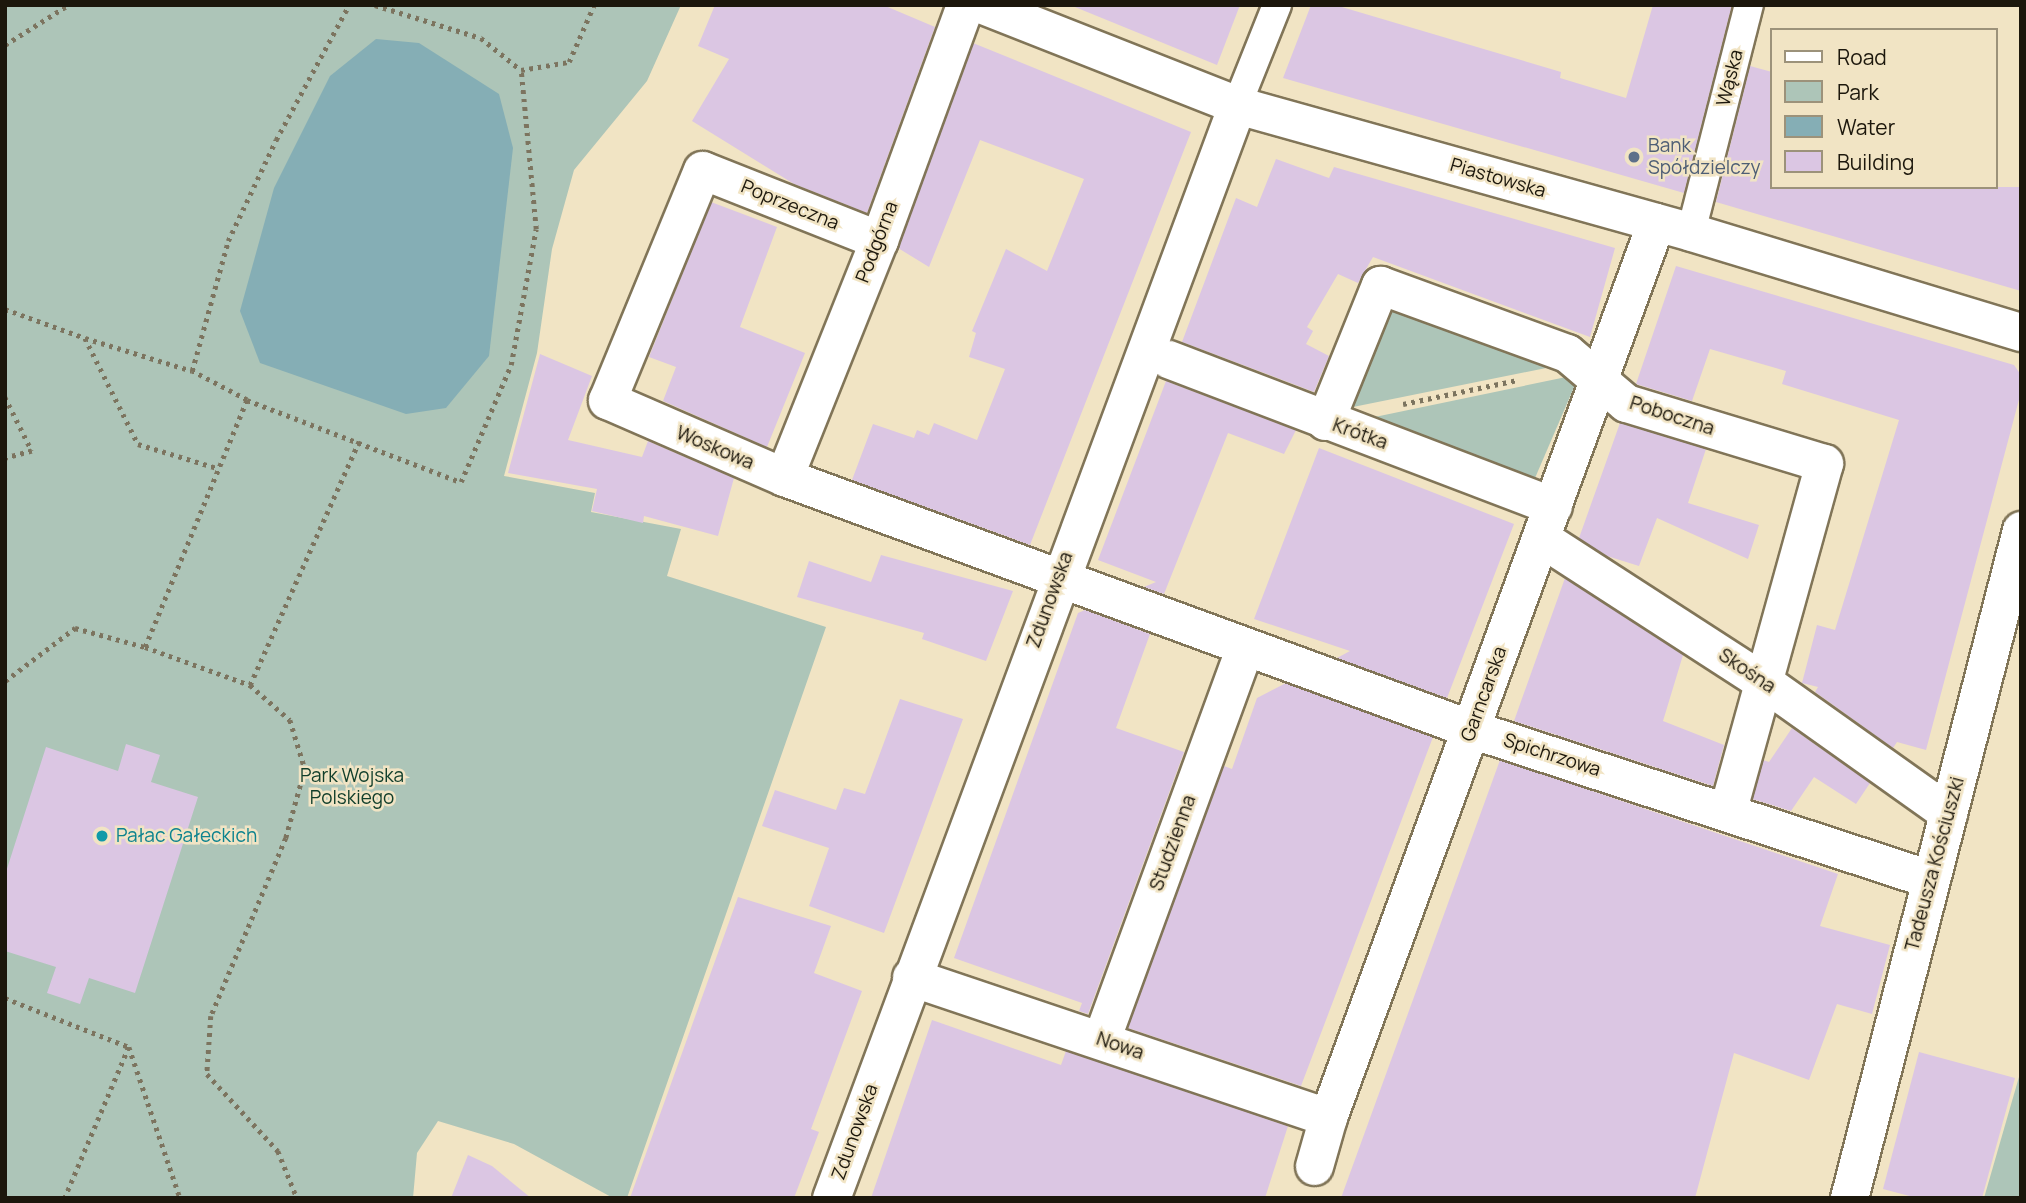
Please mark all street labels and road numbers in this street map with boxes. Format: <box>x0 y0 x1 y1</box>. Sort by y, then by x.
street label: Wąska <box>1712 47 1748 109</box>
street label: Piastowska <box>1447 153 1549 203</box>
street label: Poprzeczna <box>738 175 842 235</box>
street label: Podgórna <box>851 198 903 286</box>
street label: Poboczna <box>1627 392 1717 440</box>
street label: Krótka <box>1329 414 1391 454</box>
street label: Woskowa <box>673 421 757 475</box>
street label: Zdunowska <box>1022 549 1078 651</box>
street label: Garncarska <box>1456 643 1512 745</box>
street label: Skośna <box>1714 644 1780 698</box>
street label: Spichrzowa <box>1501 729 1603 781</box>
street label: Tadeusza Kościuszki <box>1901 774 1969 954</box>
street label: Studzienna <box>1145 792 1201 894</box>
street label: Nowa <box>1093 1027 1147 1065</box>
street label: Zdunowska <box>827 1081 883 1183</box>

